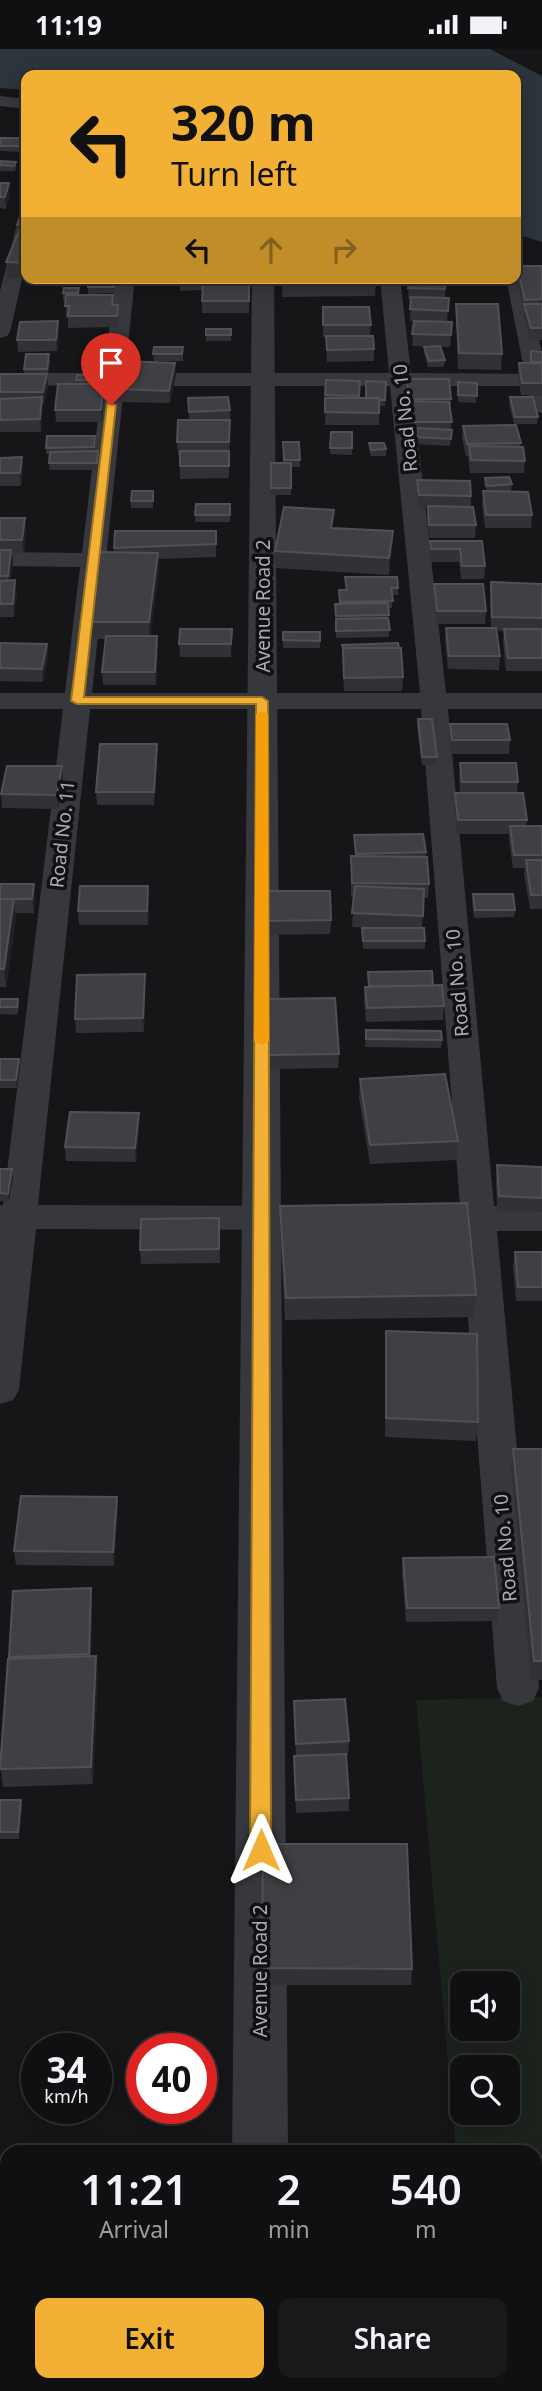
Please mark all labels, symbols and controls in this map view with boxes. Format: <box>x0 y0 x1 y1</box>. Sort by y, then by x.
text: 11:19 <box>35 7 102 43</box>
text: 320 m <box>171 89 316 155</box>
icon: left <box>56 98 147 189</box>
text: Turn left <box>171 152 297 195</box>
icon: left <box>179 231 217 269</box>
icon: ahead <box>252 231 290 269</box>
icon: right <box>325 231 363 269</box>
pin <box>81 333 141 405</box>
icon: arrive <box>92 344 130 382</box>
street label: Road No. 10 <box>386 363 424 473</box>
street label: Avenue Road 2 <box>250 539 276 673</box>
street label: Road No. 11 <box>43 779 81 889</box>
street label: Road No. 10 <box>439 928 475 1038</box>
street label: Road No. 10 <box>487 1493 523 1603</box>
position arrow <box>224 1813 298 1887</box>
street label: Avenue Road 2 <box>247 1904 273 2038</box>
map controls <box>450 1971 520 2125</box>
button: sound <box>450 1971 520 2041</box>
speed limit sign: 40 <box>126 2033 217 2124</box>
text: 34 <box>46 2046 87 2093</box>
button: search <box>450 2055 520 2125</box>
text: km/h <box>44 2084 89 2108</box>
text: 11:21 <box>80 2160 188 2217</box>
text: 2 <box>277 2160 301 2217</box>
text: 540 <box>390 2160 462 2217</box>
text: Arrival <box>99 2213 169 2245</box>
text: min <box>268 2213 310 2245</box>
text: m <box>415 2213 437 2245</box>
button: Exit <box>35 2298 264 2378</box>
button: Share <box>278 2298 507 2378</box>

